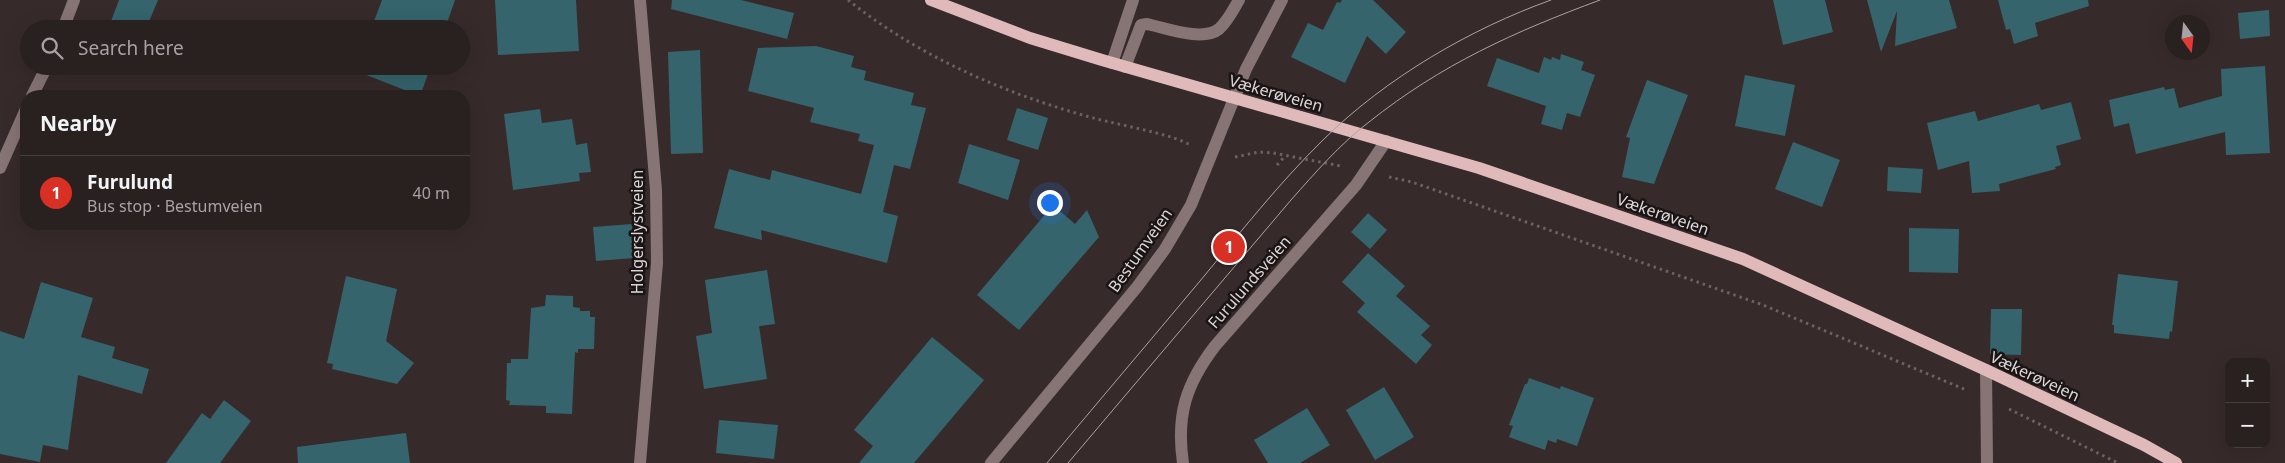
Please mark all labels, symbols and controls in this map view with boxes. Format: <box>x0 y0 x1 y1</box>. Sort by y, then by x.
north arrow <box>2165 15 2210 60</box>
search box <box>20 20 470 75</box>
icon: search <box>38 34 66 62</box>
text: Search here <box>78 35 184 61</box>
street label: Vækerøveien <box>1227 69 1325 117</box>
text: Nearby <box>40 109 116 137</box>
text: Furulund <box>87 169 173 195</box>
street label: Holgerslystveien <box>626 170 648 294</box>
text: 1 <box>51 182 61 204</box>
text: 40 m <box>413 182 450 204</box>
street label: Vækerøveien <box>1614 188 1712 240</box>
your location <box>1037 190 1063 216</box>
text: Bus stop · Bestumveien <box>87 195 263 217</box>
street label: Bestumveien <box>1103 204 1177 296</box>
pin: 1 <box>1213 228 1245 266</box>
street label: Furulundsveien <box>1203 231 1295 333</box>
street label: Vækerøveien <box>1987 346 2083 406</box>
map controls <box>2225 358 2270 448</box>
button: + <box>2225 358 2270 403</box>
button: − <box>2225 403 2270 448</box>

